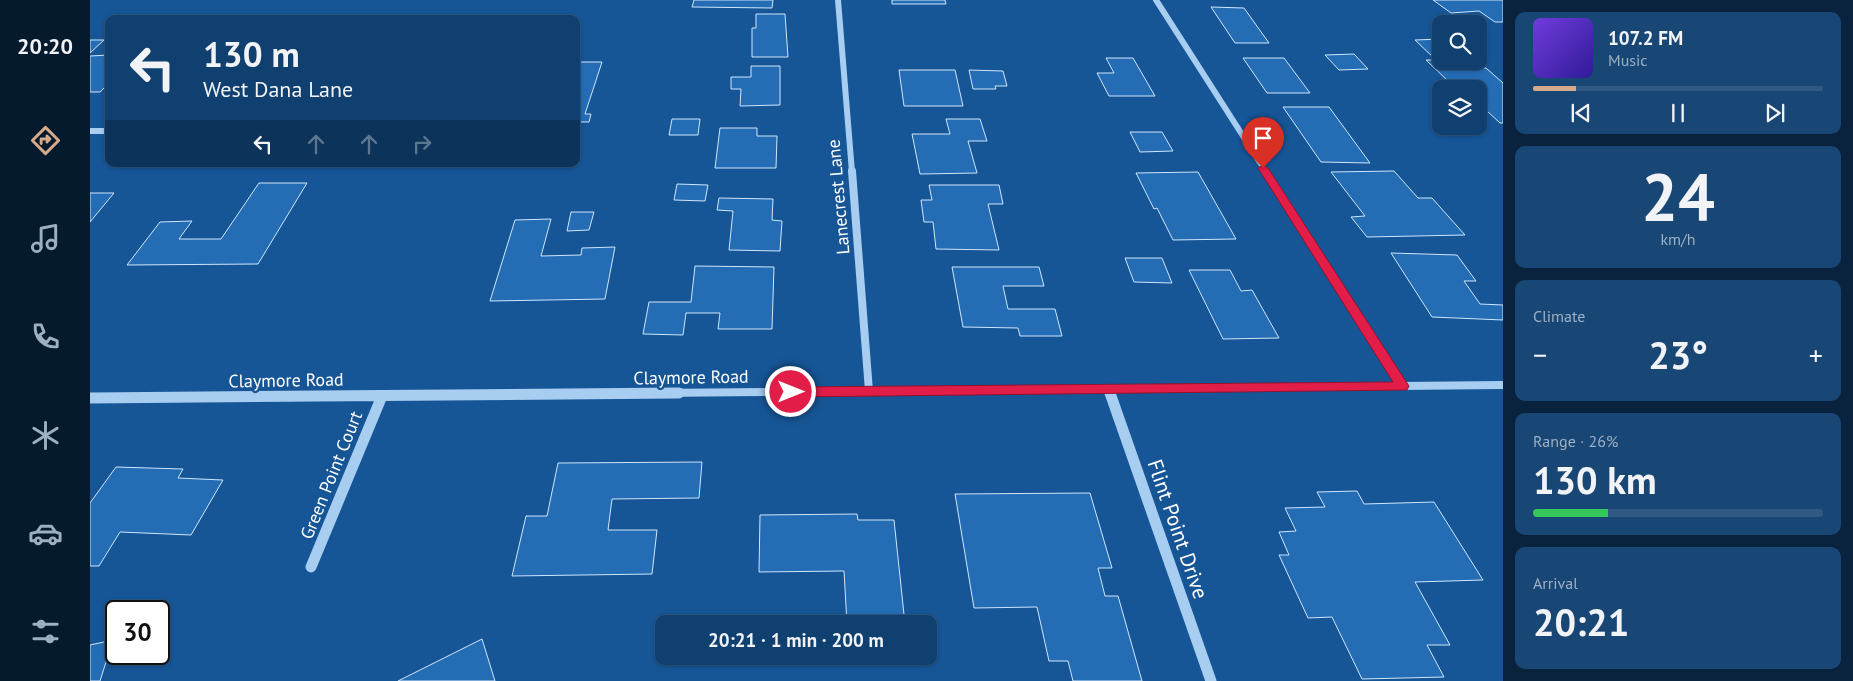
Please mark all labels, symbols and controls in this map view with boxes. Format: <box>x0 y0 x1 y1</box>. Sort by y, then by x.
map controls <box>1432 15 1487 135</box>
button: search <box>1432 15 1487 70</box>
text: 107.2 FM <box>1608 26 1683 50</box>
text: 130 m <box>203 31 300 77</box>
text: 20:20 <box>17 32 73 60</box>
icon: left <box>120 35 185 100</box>
text: Music <box>1608 50 1648 70</box>
text: West Dana Lane <box>203 75 353 103</box>
button: layers <box>1432 80 1487 135</box>
icon: previous <box>1567 99 1595 127</box>
icon: pause <box>1664 99 1692 127</box>
icon: next <box>1761 99 1789 127</box>
pin <box>1242 117 1284 168</box>
icon: directions <box>28 123 63 158</box>
icon: arrive <box>1249 124 1277 152</box>
icon: left <box>249 130 277 158</box>
icon: ahead <box>302 130 330 158</box>
icon: ahead <box>355 130 383 158</box>
icon: right <box>408 130 436 158</box>
street label: Lanecrest Lane <box>822 139 854 255</box>
text: 24 <box>1641 154 1715 238</box>
icon: music <box>28 221 63 256</box>
text: km/h <box>1660 229 1696 249</box>
text: Climate <box>1533 306 1585 326</box>
icon: phone <box>28 319 63 354</box>
text: 23° <box>1648 330 1708 379</box>
text: − <box>1533 336 1547 373</box>
text: + <box>1809 336 1823 373</box>
street label: Claymore Road <box>633 364 749 390</box>
position arrow <box>764 365 816 417</box>
street label: Claymore Road <box>228 367 344 393</box>
street label: Green Point Court <box>295 408 367 542</box>
icon: climate <box>28 418 63 453</box>
text: Range · 26% <box>1533 431 1618 451</box>
text: 130 km <box>1533 455 1657 504</box>
street label: Flint Point Drive <box>1141 456 1215 602</box>
icon: car <box>28 516 63 551</box>
text: Arrival <box>1533 573 1578 593</box>
text: 20:21 <box>1533 597 1629 646</box>
speed limit sign: 30 <box>105 600 170 665</box>
icon: filters <box>28 614 63 649</box>
text: 20:21 · 1 min · 200 m <box>708 628 884 652</box>

